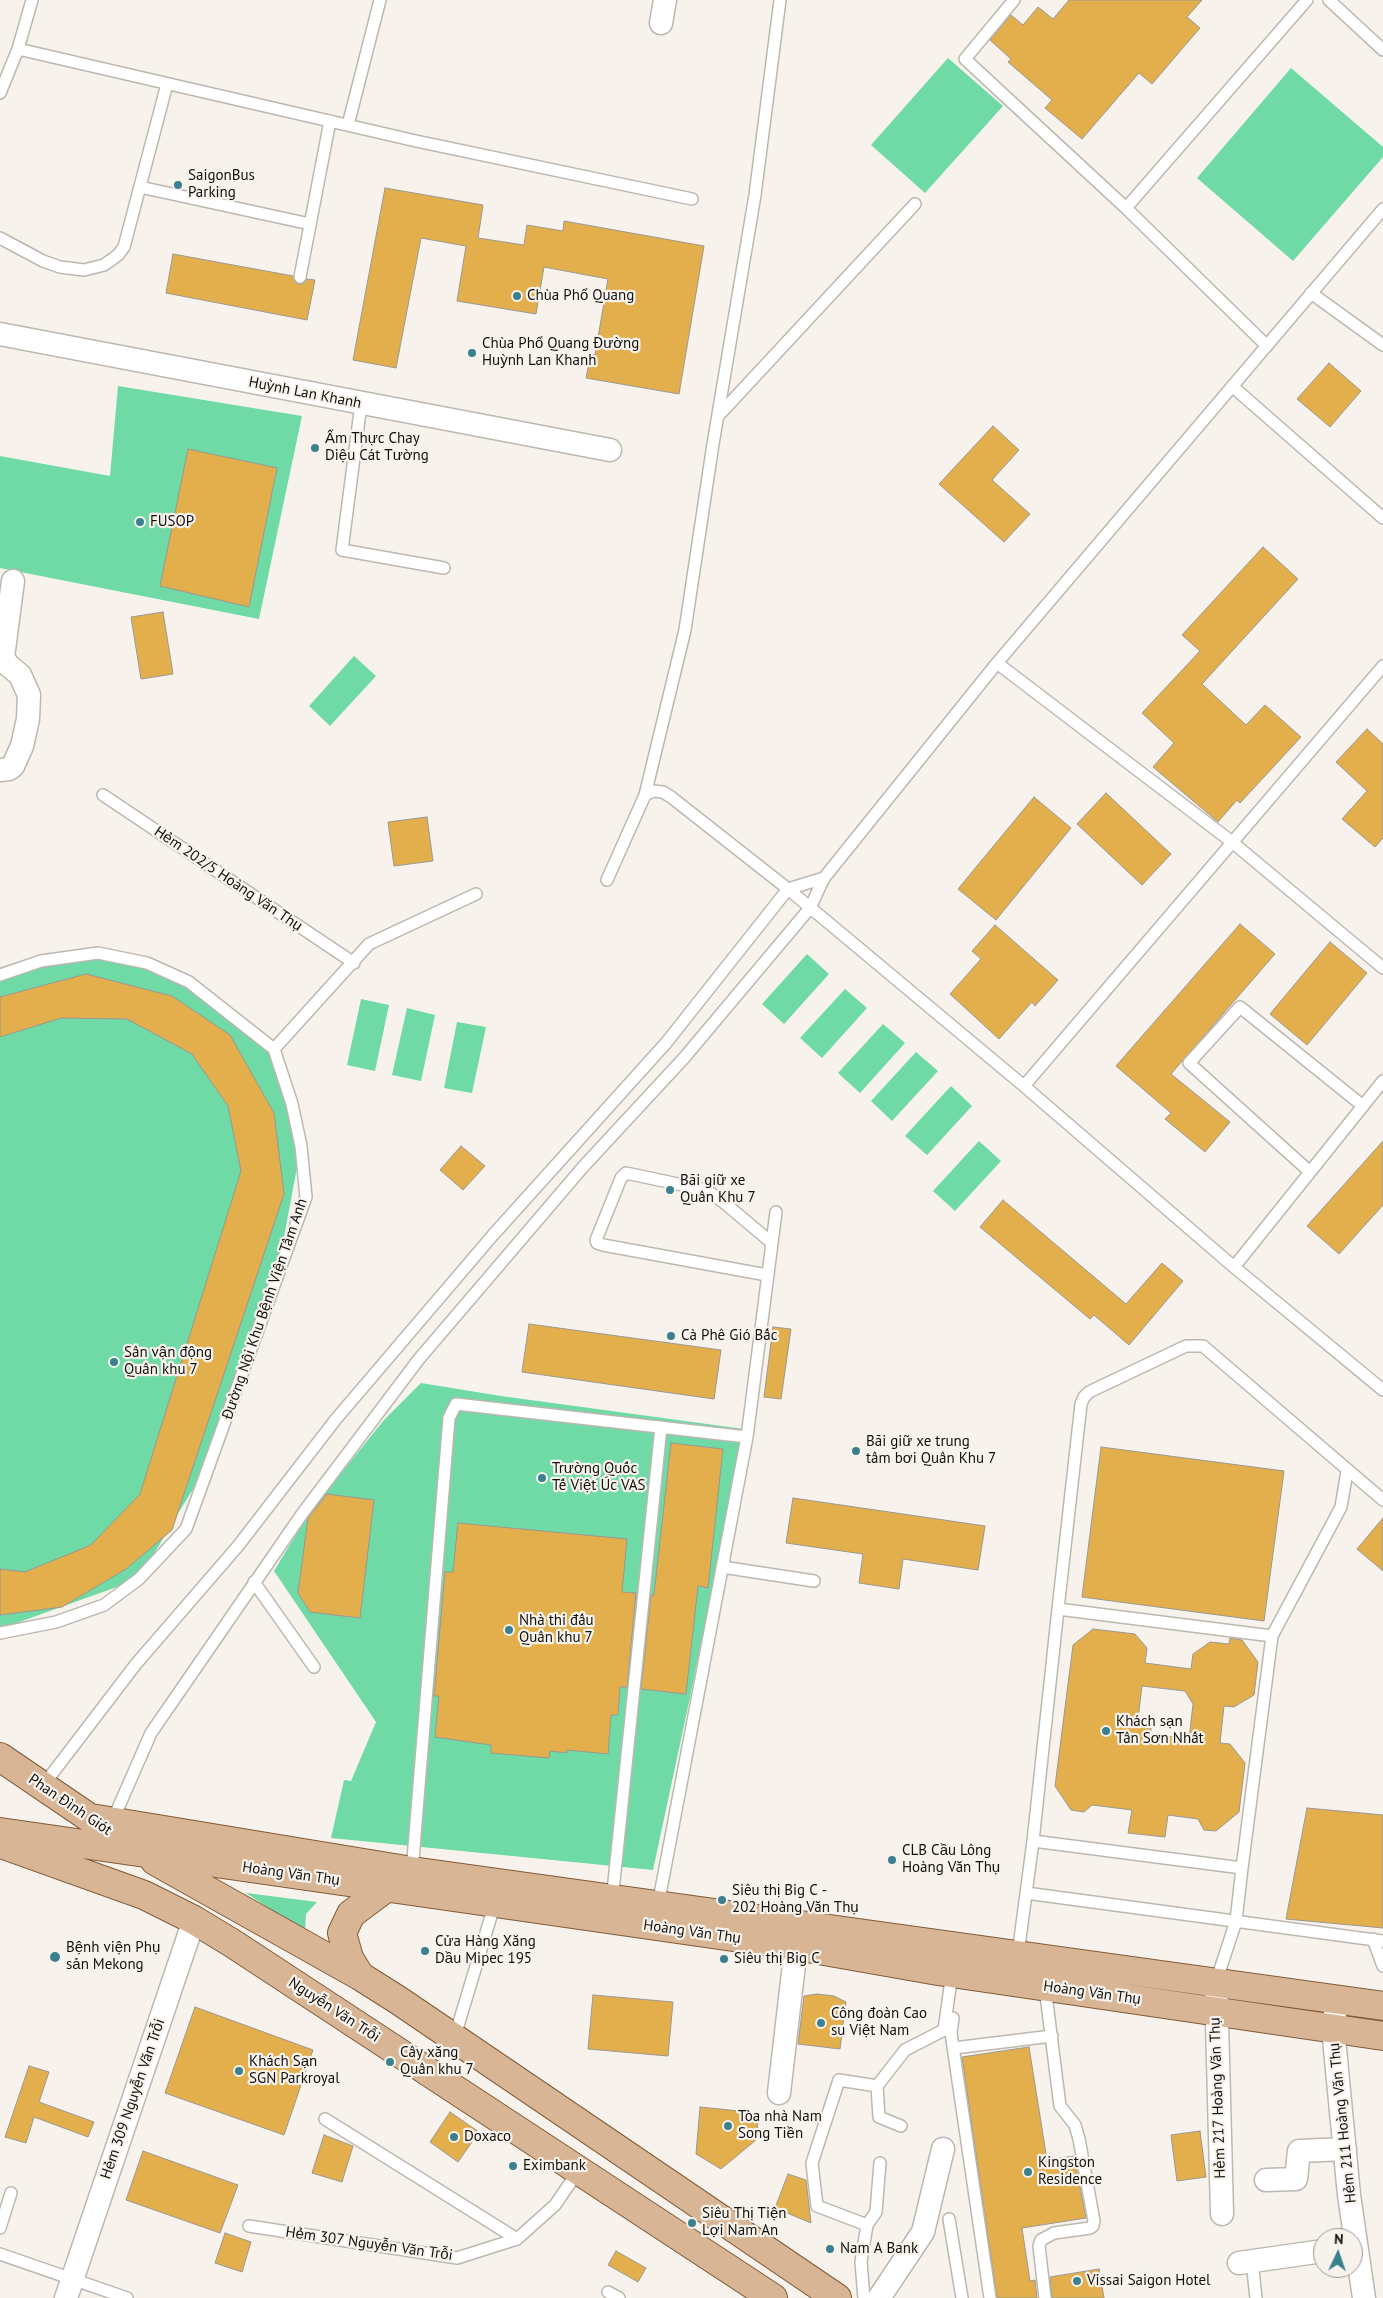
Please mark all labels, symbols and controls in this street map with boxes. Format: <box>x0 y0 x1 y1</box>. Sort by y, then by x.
place label: SaigonBus Parking <box>188 167 255 202</box>
marker: SaigonBus Parking <box>172 179 184 191</box>
place label: Chùa Phổ Quang <box>527 287 634 305</box>
marker: Chùa Phổ Quang <box>511 290 523 302</box>
place label: Chùa Phổ Quang Đường Huỳnh Lan Khanh <box>482 335 639 370</box>
marker: Chùa Phổ Quang Đường Huỳnh Lan Khanh <box>466 347 478 359</box>
street label: Huỳnh Lan Khanh <box>247 373 363 413</box>
place label: Ẩm Thực Chay Diệu Cát Tường <box>325 430 429 465</box>
marker: Ẩm Thực Chay Diệu Cát Tường <box>309 442 321 454</box>
place label: FUSOP <box>150 513 194 531</box>
marker: FUSOP <box>134 516 146 528</box>
street label: Hẻm 202/5 Hoàng Văn Thụ <box>151 823 305 935</box>
place label: Bãi giữ xe Quân Khu 7 <box>680 1172 756 1207</box>
marker: Bãi giữ xe Quân Khu 7 <box>664 1184 676 1196</box>
street label: Đường Nội Khu Bệnh Viện Tâm Anh <box>219 1196 311 1422</box>
place label: Cà Phê Gió Bấc <box>681 1327 777 1345</box>
marker: Cà Phê Gió Bấc <box>665 1330 677 1342</box>
place label: Sân vận động Quân khu 7 <box>124 1344 212 1379</box>
marker: Sân vận động Quân khu 7 <box>108 1356 120 1368</box>
place label: Bãi giữ xe trung tâm bơi Quân Khu 7 <box>866 1433 996 1468</box>
marker: Bãi giữ xe trung tâm bơi Quân Khu 7 <box>850 1445 862 1457</box>
place label: Trường Quốc Tế Việt Úc VAS <box>552 1460 646 1495</box>
marker: Trường Quốc Tế Việt Úc VAS <box>536 1472 548 1484</box>
place label: Nhà thi đấu Quân khu 7 <box>519 1612 594 1647</box>
marker: Nhà thi đấu Quân khu 7 <box>503 1624 515 1636</box>
place label: Khách sạn Tân Sơn Nhất <box>1116 1713 1204 1748</box>
marker: Khách sạn Tân Sơn Nhất <box>1100 1725 1112 1737</box>
street label: Phan Đình Giót <box>25 1770 115 1840</box>
place label: CLB Cầu Lông Hoàng Văn Thụ <box>902 1842 1000 1877</box>
marker: CLB Cầu Lông Hoàng Văn Thụ <box>886 1854 898 1866</box>
street label: Hoàng Văn Thụ <box>241 1858 341 1890</box>
place label: Siêu thị Big C - 202 Hoàng Văn Thụ <box>732 1882 859 1917</box>
marker: Siêu thị Big C - 202 Hoàng Văn Thụ <box>716 1894 728 1906</box>
street label: Hoàng Văn Thụ <box>642 1916 742 1948</box>
place label: Cửa Hàng Xăng Dầu Mipec 195 <box>435 1933 536 1968</box>
place label: Bệnh viện Phụ sản Mekong <box>66 1939 160 1974</box>
marker: Cửa Hàng Xăng Dầu Mipec 195 <box>419 1945 431 1957</box>
marker: Bệnh viện Phụ sản Mekong <box>48 1950 62 1964</box>
place label: Siêu thị Big C <box>734 1950 820 1968</box>
marker: Siêu thị Big C <box>718 1953 730 1965</box>
street label: Nguyễn Văn Trỗi <box>285 1974 383 2046</box>
street label: Hoàng Văn Thụ <box>1042 1977 1142 2009</box>
place label: Công đoàn Cao su Việt Nam <box>831 2005 927 2040</box>
street label: Hẻm 309 Nguyễn Văn Trỗi <box>97 2016 169 2182</box>
marker: Công đoàn Cao su Việt Nam <box>815 2017 827 2029</box>
street label: Hẻm 217 Hoàng Văn Thụ <box>1206 2017 1230 2179</box>
street label: Hẻm 211 Hoàng Văn Thụ <box>1326 2042 1360 2204</box>
place label: Cây xăng Quân khu 7 <box>400 2044 474 2079</box>
place label: Khách Sạn SGN Parkroyal <box>249 2053 340 2088</box>
marker: Cây xăng Quân khu 7 <box>384 2056 396 2068</box>
marker: Khách Sạn SGN Parkroyal <box>233 2065 245 2077</box>
place label: Tòa nhà Nam Song Tiền <box>738 2108 822 2143</box>
marker: Tòa nhà Nam Song Tiền <box>722 2120 734 2132</box>
place label: Doxaco <box>464 2128 511 2146</box>
marker: Doxaco <box>448 2131 460 2143</box>
place label: Kingston Residence <box>1038 2154 1102 2189</box>
place label: Eximbank <box>523 2157 586 2175</box>
marker: Eximbank <box>507 2160 519 2172</box>
marker: Kingston Residence <box>1022 2166 1034 2178</box>
place label: Siêu Thị Tiện Lợi Nam An <box>702 2205 786 2240</box>
marker: Siêu Thị Tiện Lợi Nam An <box>686 2217 698 2229</box>
street label: Hẻm 307 Nguyễn Văn Trỗi <box>284 2223 454 2265</box>
north arrow <box>1313 2228 1363 2278</box>
text: N <box>1334 2230 1344 2248</box>
place label: Nam A Bank <box>840 2240 918 2258</box>
marker: Nam A Bank <box>824 2243 836 2255</box>
place label: Vissai Saigon Hotel <box>1087 2272 1210 2290</box>
marker: Vissai Saigon Hotel <box>1071 2275 1083 2287</box>

